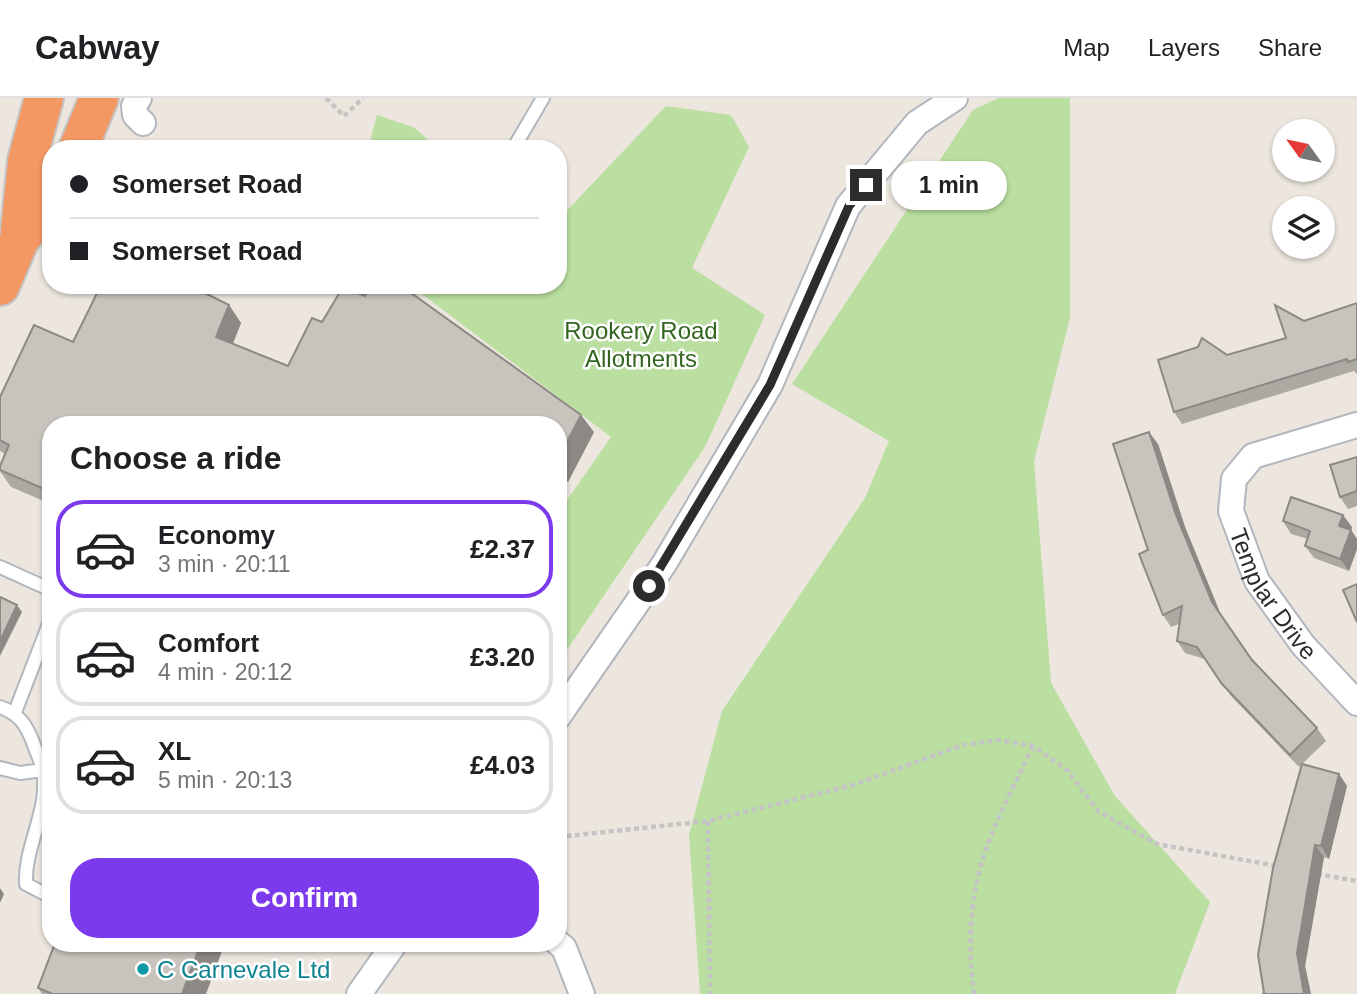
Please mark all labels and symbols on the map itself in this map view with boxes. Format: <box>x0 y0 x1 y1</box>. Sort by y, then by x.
north arrow <box>1272 119 1335 182</box>
callout: 1 min <box>890 160 1006 210</box>
route end <box>850 169 882 201</box>
park label: Rookery Road Allotments <box>564 317 718 372</box>
street label: Templar Drive <box>1225 525 1322 665</box>
route start <box>633 570 665 602</box>
place label: C Carnevale Ltd <box>157 956 330 983</box>
marker: C Carnevale Ltd <box>135 961 151 977</box>

